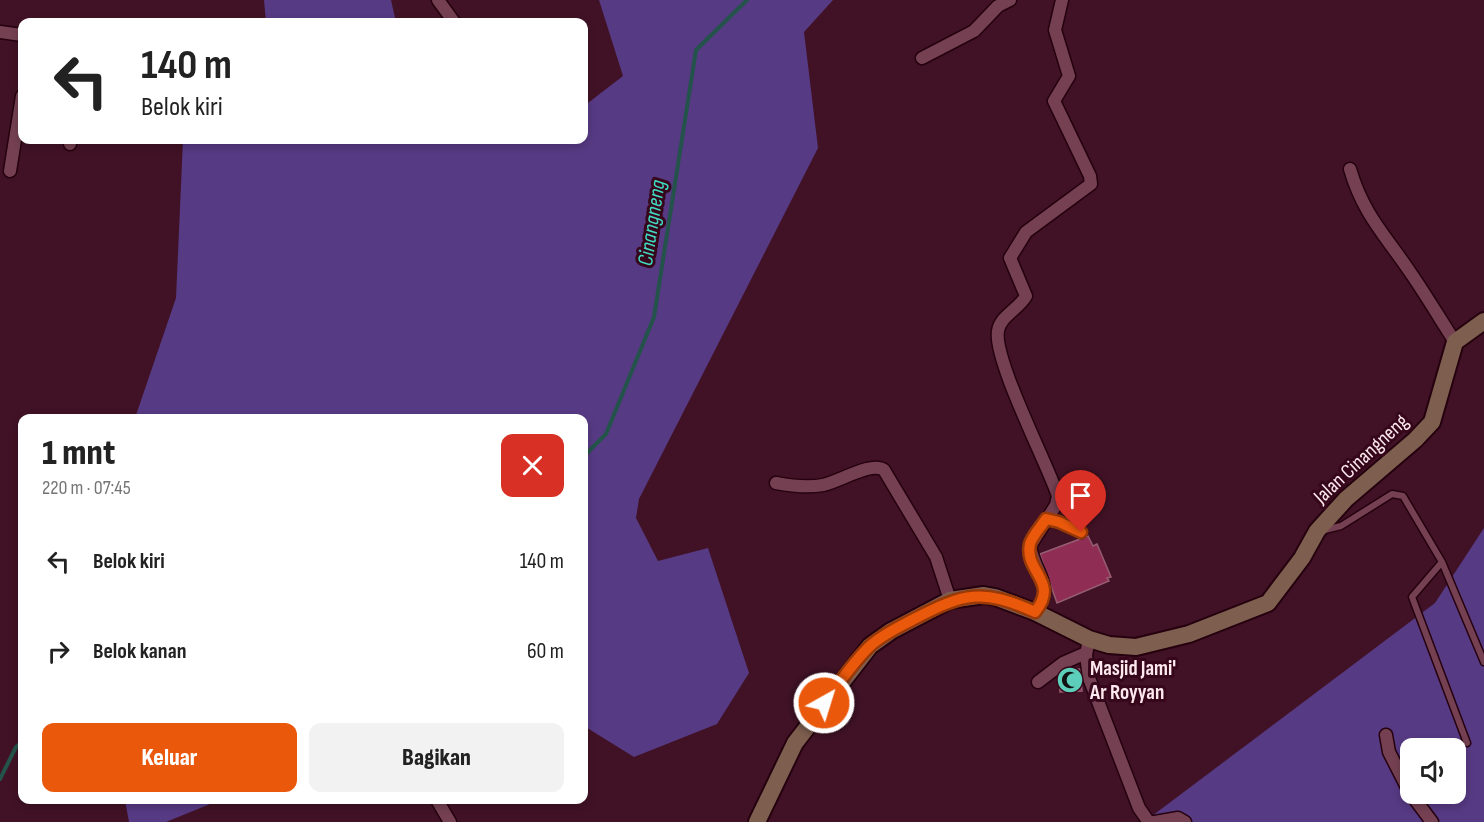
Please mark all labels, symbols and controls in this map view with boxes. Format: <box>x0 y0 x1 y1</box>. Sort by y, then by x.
text: 140 m <box>141 40 232 91</box>
icon: left <box>42 42 120 120</box>
text: Belok kiri <box>141 91 223 123</box>
water label: Cinangneng <box>632 178 672 268</box>
street label: Jalan Cinangneng <box>1308 409 1413 510</box>
text: 1 mnt <box>42 432 115 475</box>
button: close <box>501 434 564 497</box>
pin <box>1055 470 1106 532</box>
text: 220 m · 07:45 <box>42 476 131 500</box>
icon: arrive <box>1064 479 1097 512</box>
icon: left <box>42 545 75 578</box>
text: Belok kiri <box>93 548 165 575</box>
text: 140 m <box>520 548 564 575</box>
icon: right <box>42 635 75 668</box>
text: Belok kanan <box>93 638 186 665</box>
text: 60 m <box>527 638 564 665</box>
place label: Masjid Jami' Ar Royyan <box>1089 656 1176 705</box>
mosque icon: Masjid Jami' Ar Royyan <box>1055 665 1085 695</box>
position arrow <box>792 671 856 735</box>
button: Keluar <box>42 723 297 792</box>
button: Bagikan <box>309 723 564 792</box>
map controls <box>1400 738 1466 804</box>
button: sound <box>1400 738 1466 804</box>

